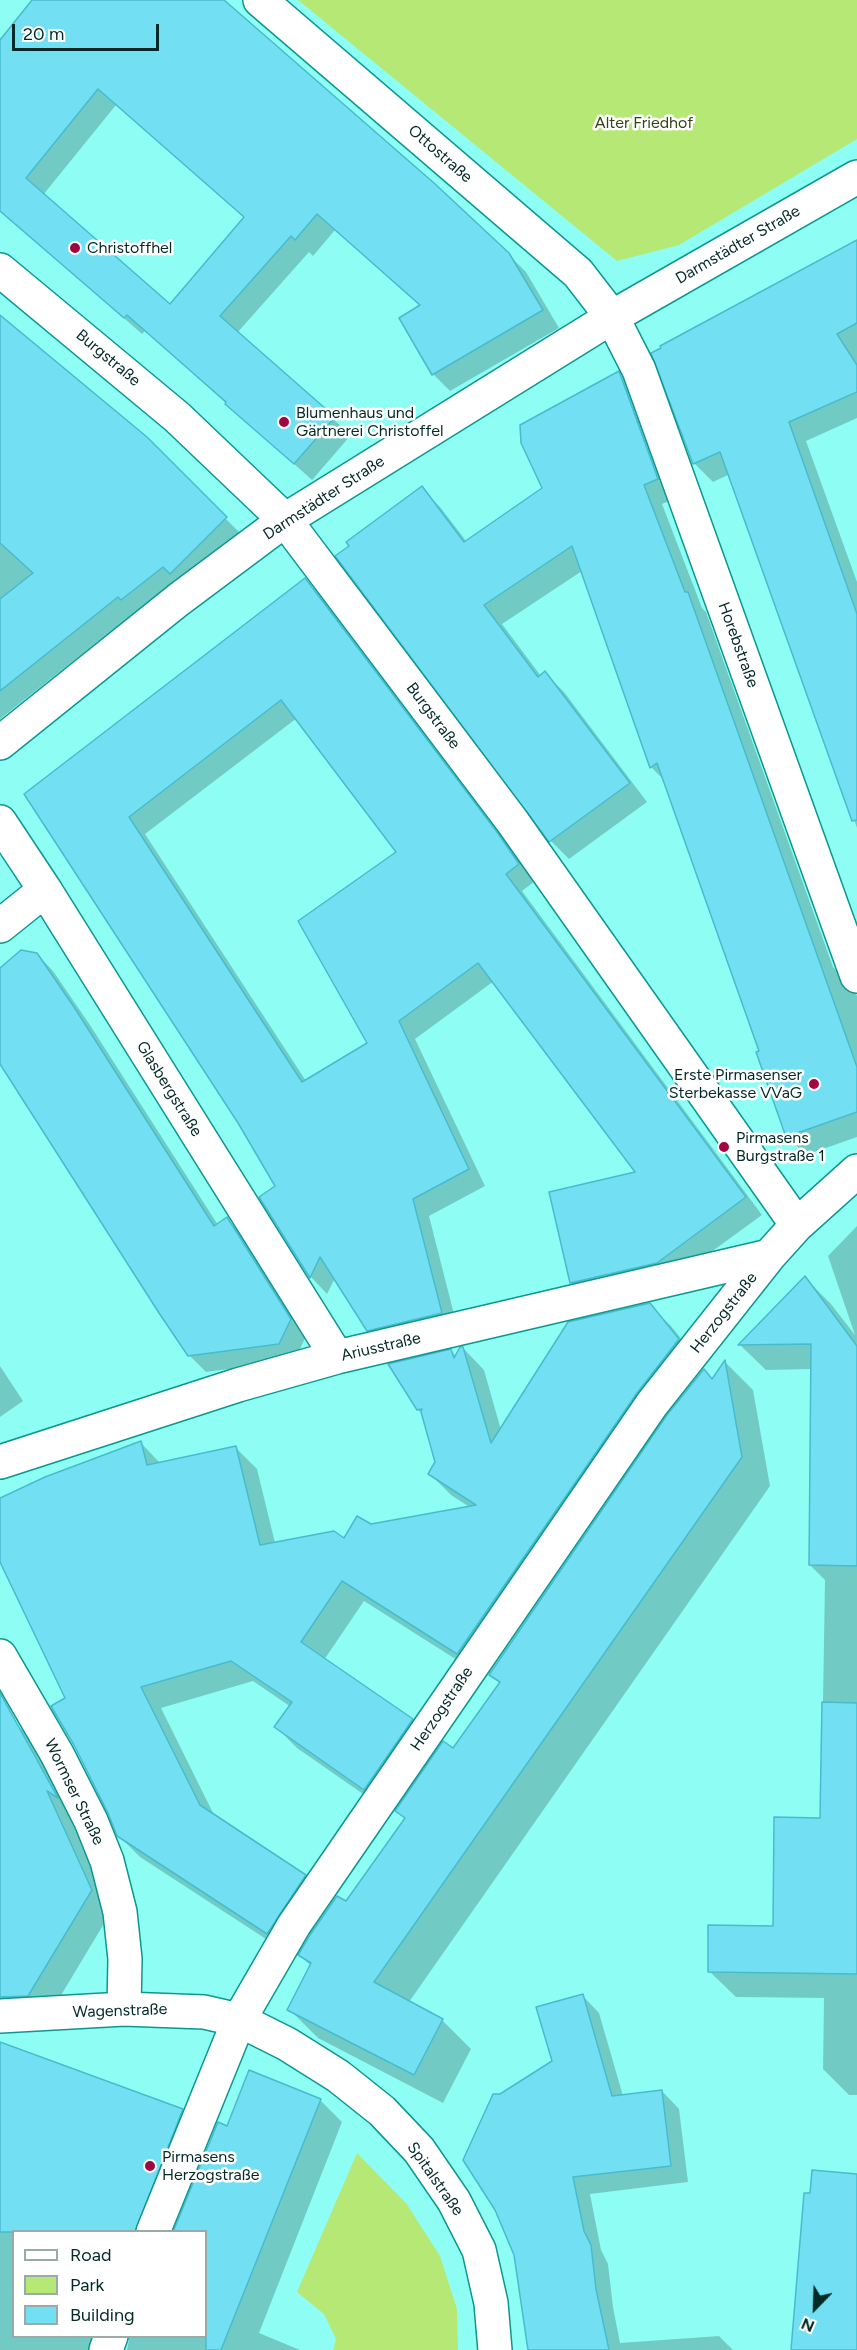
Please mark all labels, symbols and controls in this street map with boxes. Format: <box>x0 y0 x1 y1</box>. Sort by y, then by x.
scale bar <box>15 12 162 50</box>
text: 20 m <box>23 23 64 45</box>
park label: Alter Friedhof <box>595 113 693 133</box>
street label: Ottostraße <box>404 121 476 187</box>
street label: Darmstädter Straße <box>672 202 804 288</box>
place label: Christoffhel <box>87 238 172 258</box>
marker: Christoffhel <box>68 241 82 255</box>
street label: Burgstraße <box>72 325 144 391</box>
place label: Blumenhaus und Gärtnerei Christoffel <box>296 403 444 441</box>
marker: Blumenhaus und Gärtnerei Christoffel <box>277 415 291 429</box>
street label: Darmstädter Straße <box>260 452 388 544</box>
street label: Horebstraße <box>714 600 762 690</box>
street label: Burgstraße <box>402 679 464 753</box>
street label: Glasbergstraße <box>132 1038 206 1140</box>
place label: Erste Pirmasenser Sterbekasse VVaG <box>669 1065 802 1103</box>
marker: Erste Pirmasenser Sterbekasse VVaG <box>807 1077 821 1091</box>
place label: Pirmasens Burgstraße 1 <box>736 1128 825 1166</box>
marker: Pirmasens Burgstraße 1 <box>717 1140 731 1154</box>
street label: Herzogstraße <box>686 1269 762 1357</box>
street label: Ariusstraße <box>339 1329 423 1365</box>
street label: Herzogstraße <box>407 1663 477 1755</box>
street label: Wormser Straße <box>40 1736 108 1848</box>
street label: Wagenstraße <box>72 2000 168 2022</box>
street label: Spitalstraße <box>403 2138 467 2220</box>
place label: Pirmasens Herzogstraße <box>162 2147 260 2185</box>
marker: Pirmasens Herzogstraße <box>143 2159 157 2173</box>
legend <box>12 2230 207 2338</box>
text: Road <box>70 2244 111 2266</box>
text: Park <box>70 2274 104 2296</box>
north arrow <box>785 2278 845 2338</box>
text: Building <box>70 2304 135 2326</box>
text: N <box>798 2314 817 2336</box>

